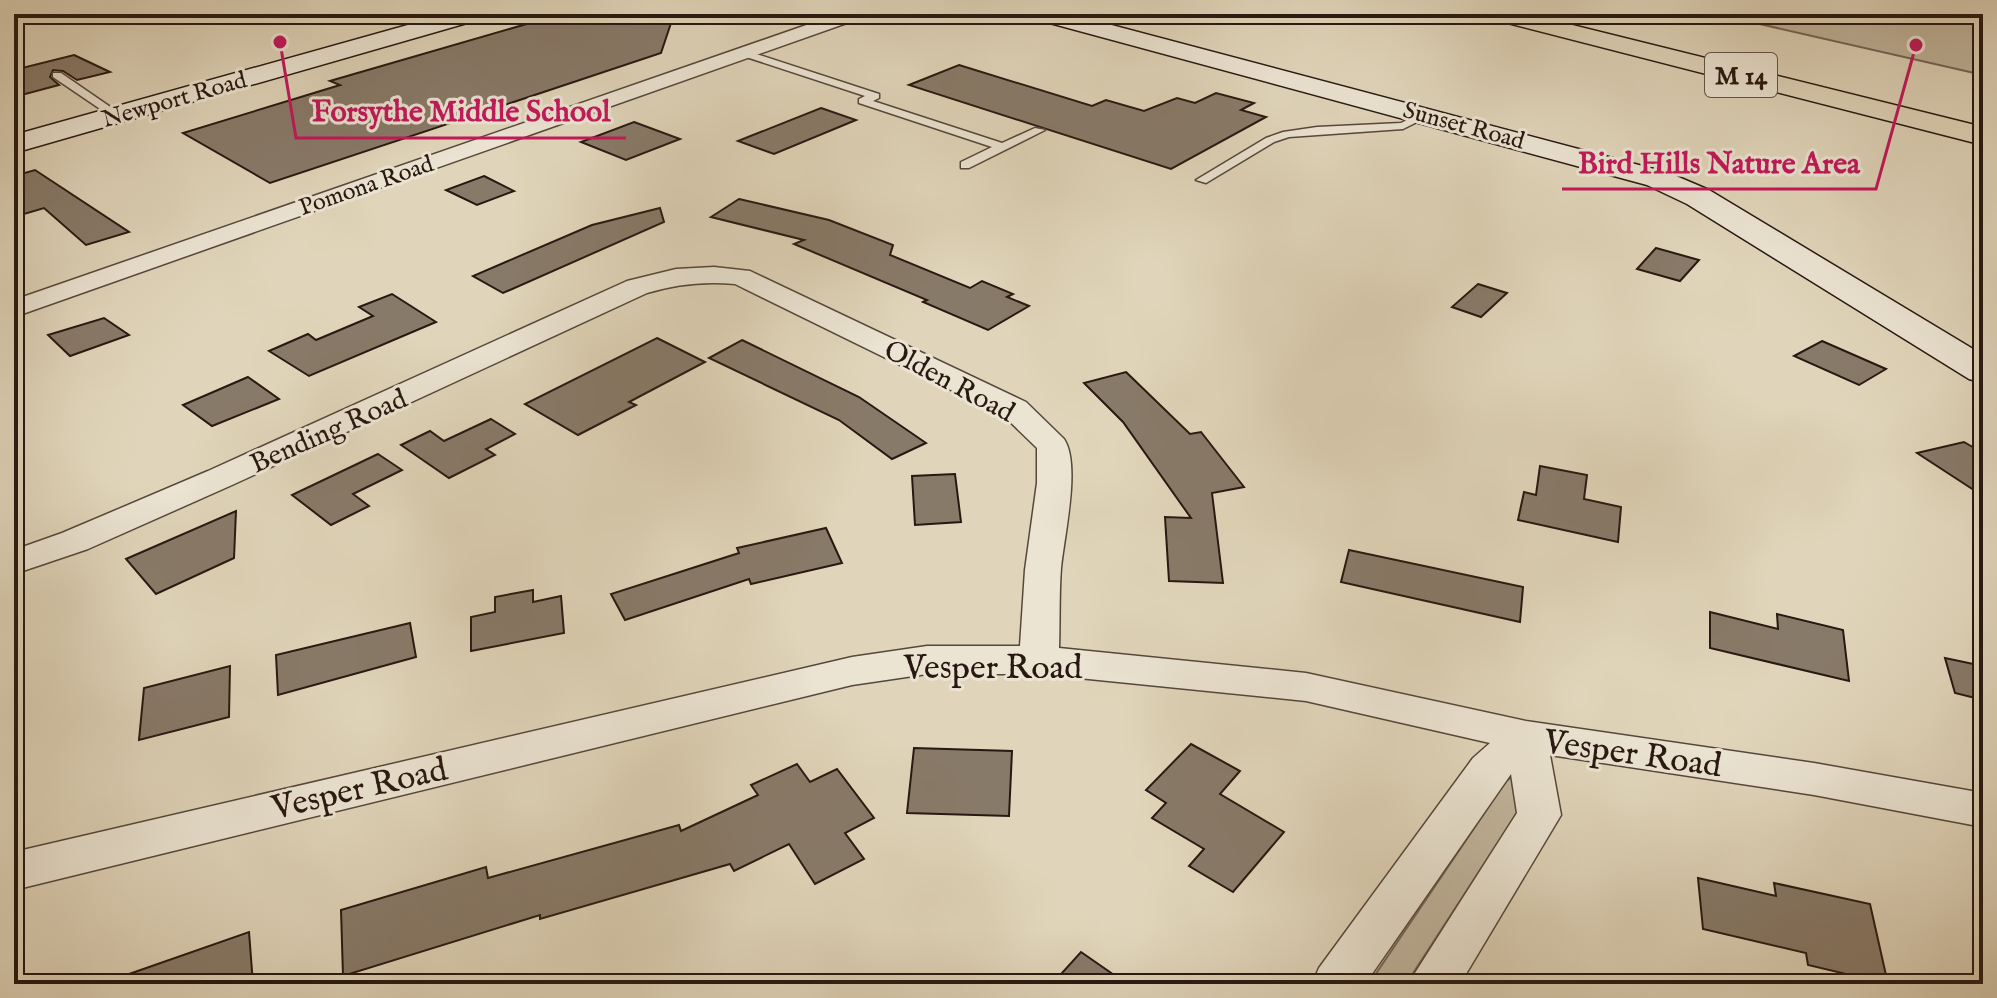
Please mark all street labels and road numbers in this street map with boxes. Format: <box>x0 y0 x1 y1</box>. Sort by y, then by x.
road number: M 14 <box>1705 53 1777 97</box>
street label: Newport Road <box>98 65 251 136</box>
street label: Sunset Road <box>1399 95 1528 158</box>
street label: Pomona Road <box>295 149 438 224</box>
street label: Olden Road <box>878 333 1020 431</box>
street label: Bending Road <box>245 382 413 482</box>
street label: Vesper Road <box>903 647 1083 690</box>
street label: Vesper Road <box>1540 721 1725 788</box>
street label: Vesper Road <box>267 748 452 831</box>

